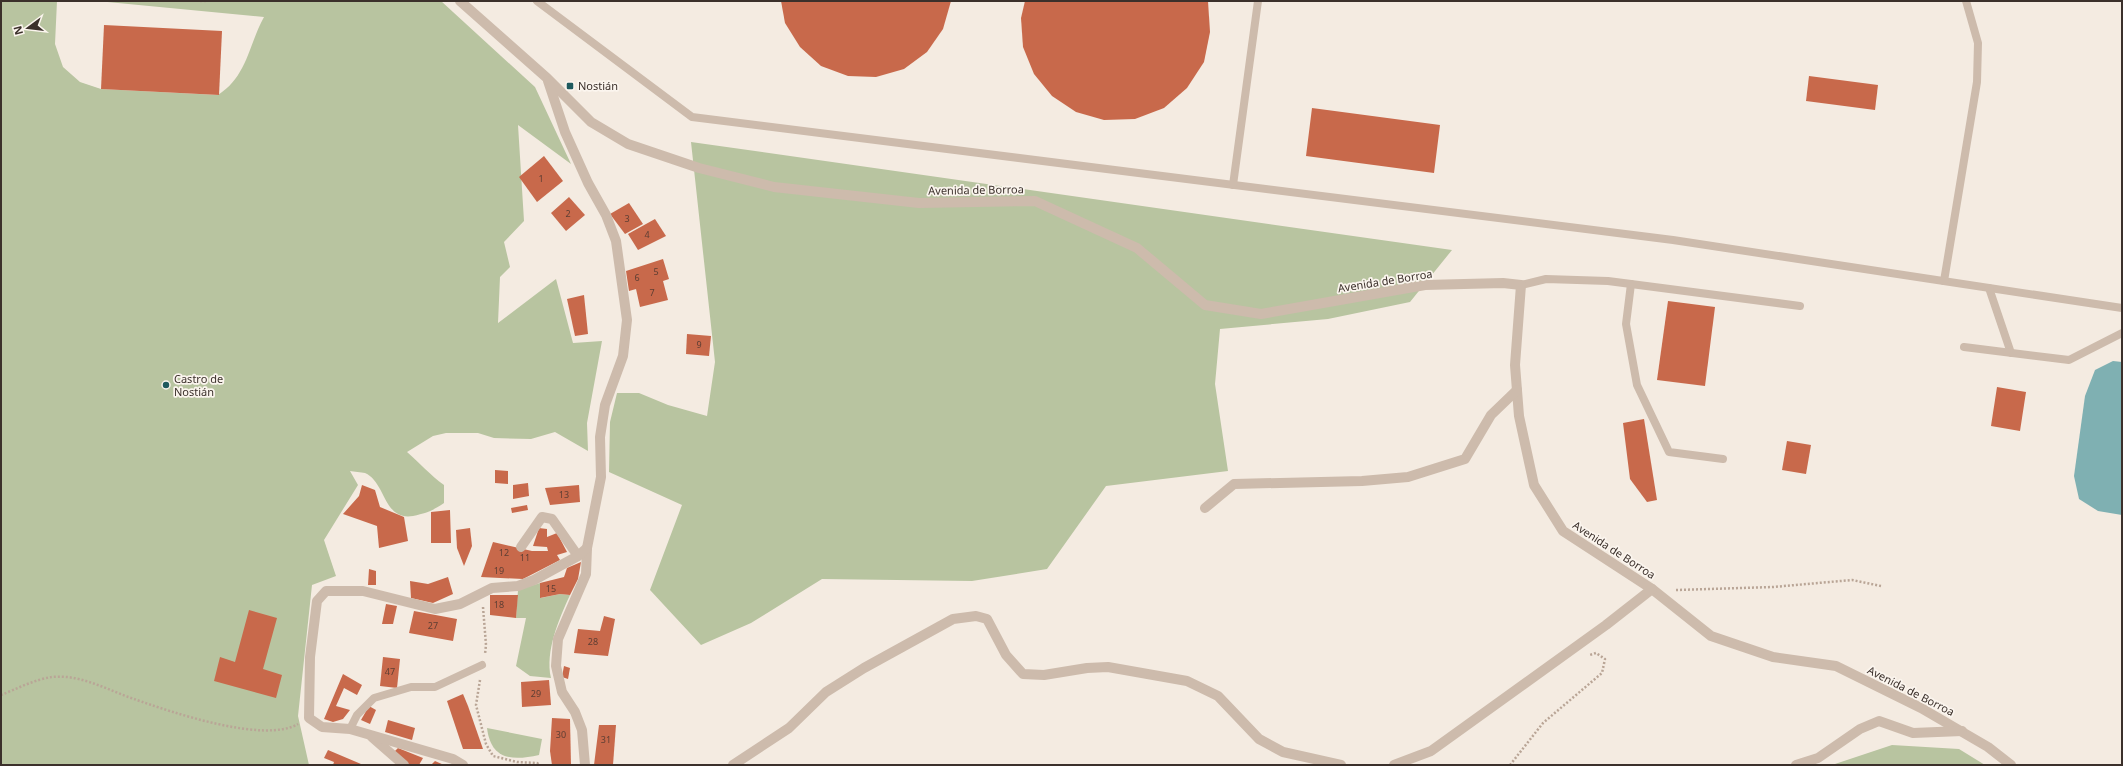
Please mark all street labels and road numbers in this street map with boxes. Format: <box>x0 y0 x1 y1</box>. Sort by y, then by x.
street label: Avenida de Borroa <box>928 181 1024 198</box>
street label: Avenida de Borroa <box>1337 266 1433 295</box>
street label: Avenida de Borroa <box>1570 517 1658 582</box>
street label: Avenida de Borroa <box>1865 662 1957 719</box>

